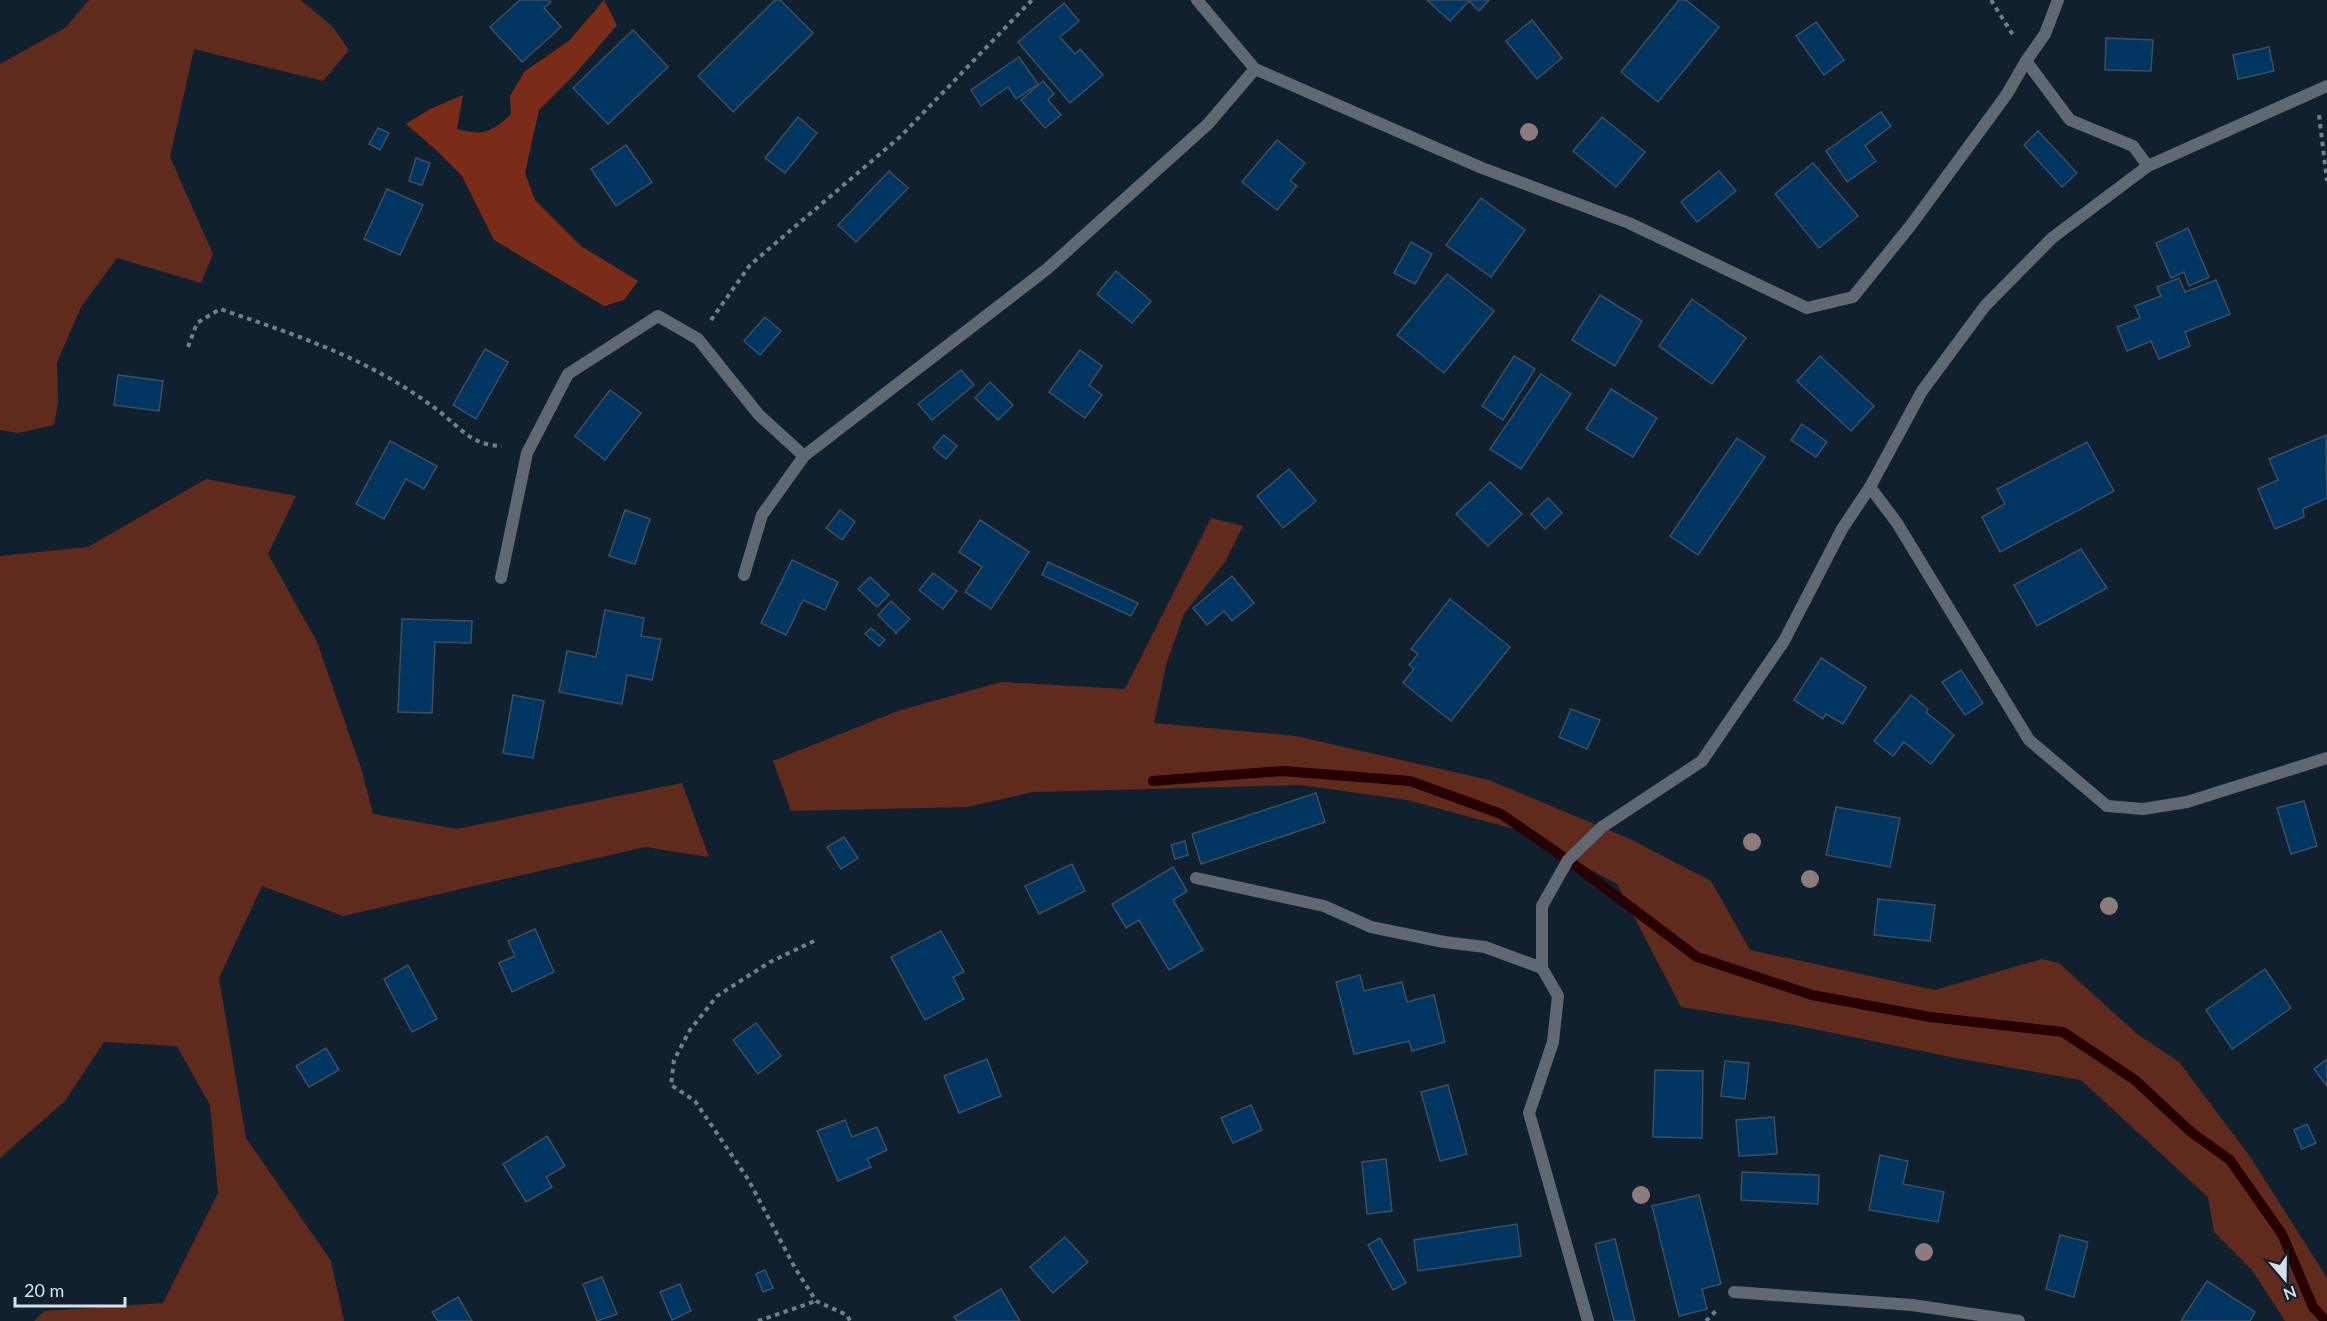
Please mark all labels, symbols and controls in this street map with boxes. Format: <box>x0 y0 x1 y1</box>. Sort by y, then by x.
north arrow <box>2255 1249 2315 1309</box>
scale bar <box>15 1270 124 1308</box>
text: 20 m <box>24 1279 64 1301</box>
text: N <box>2281 1283 2299 1305</box>

